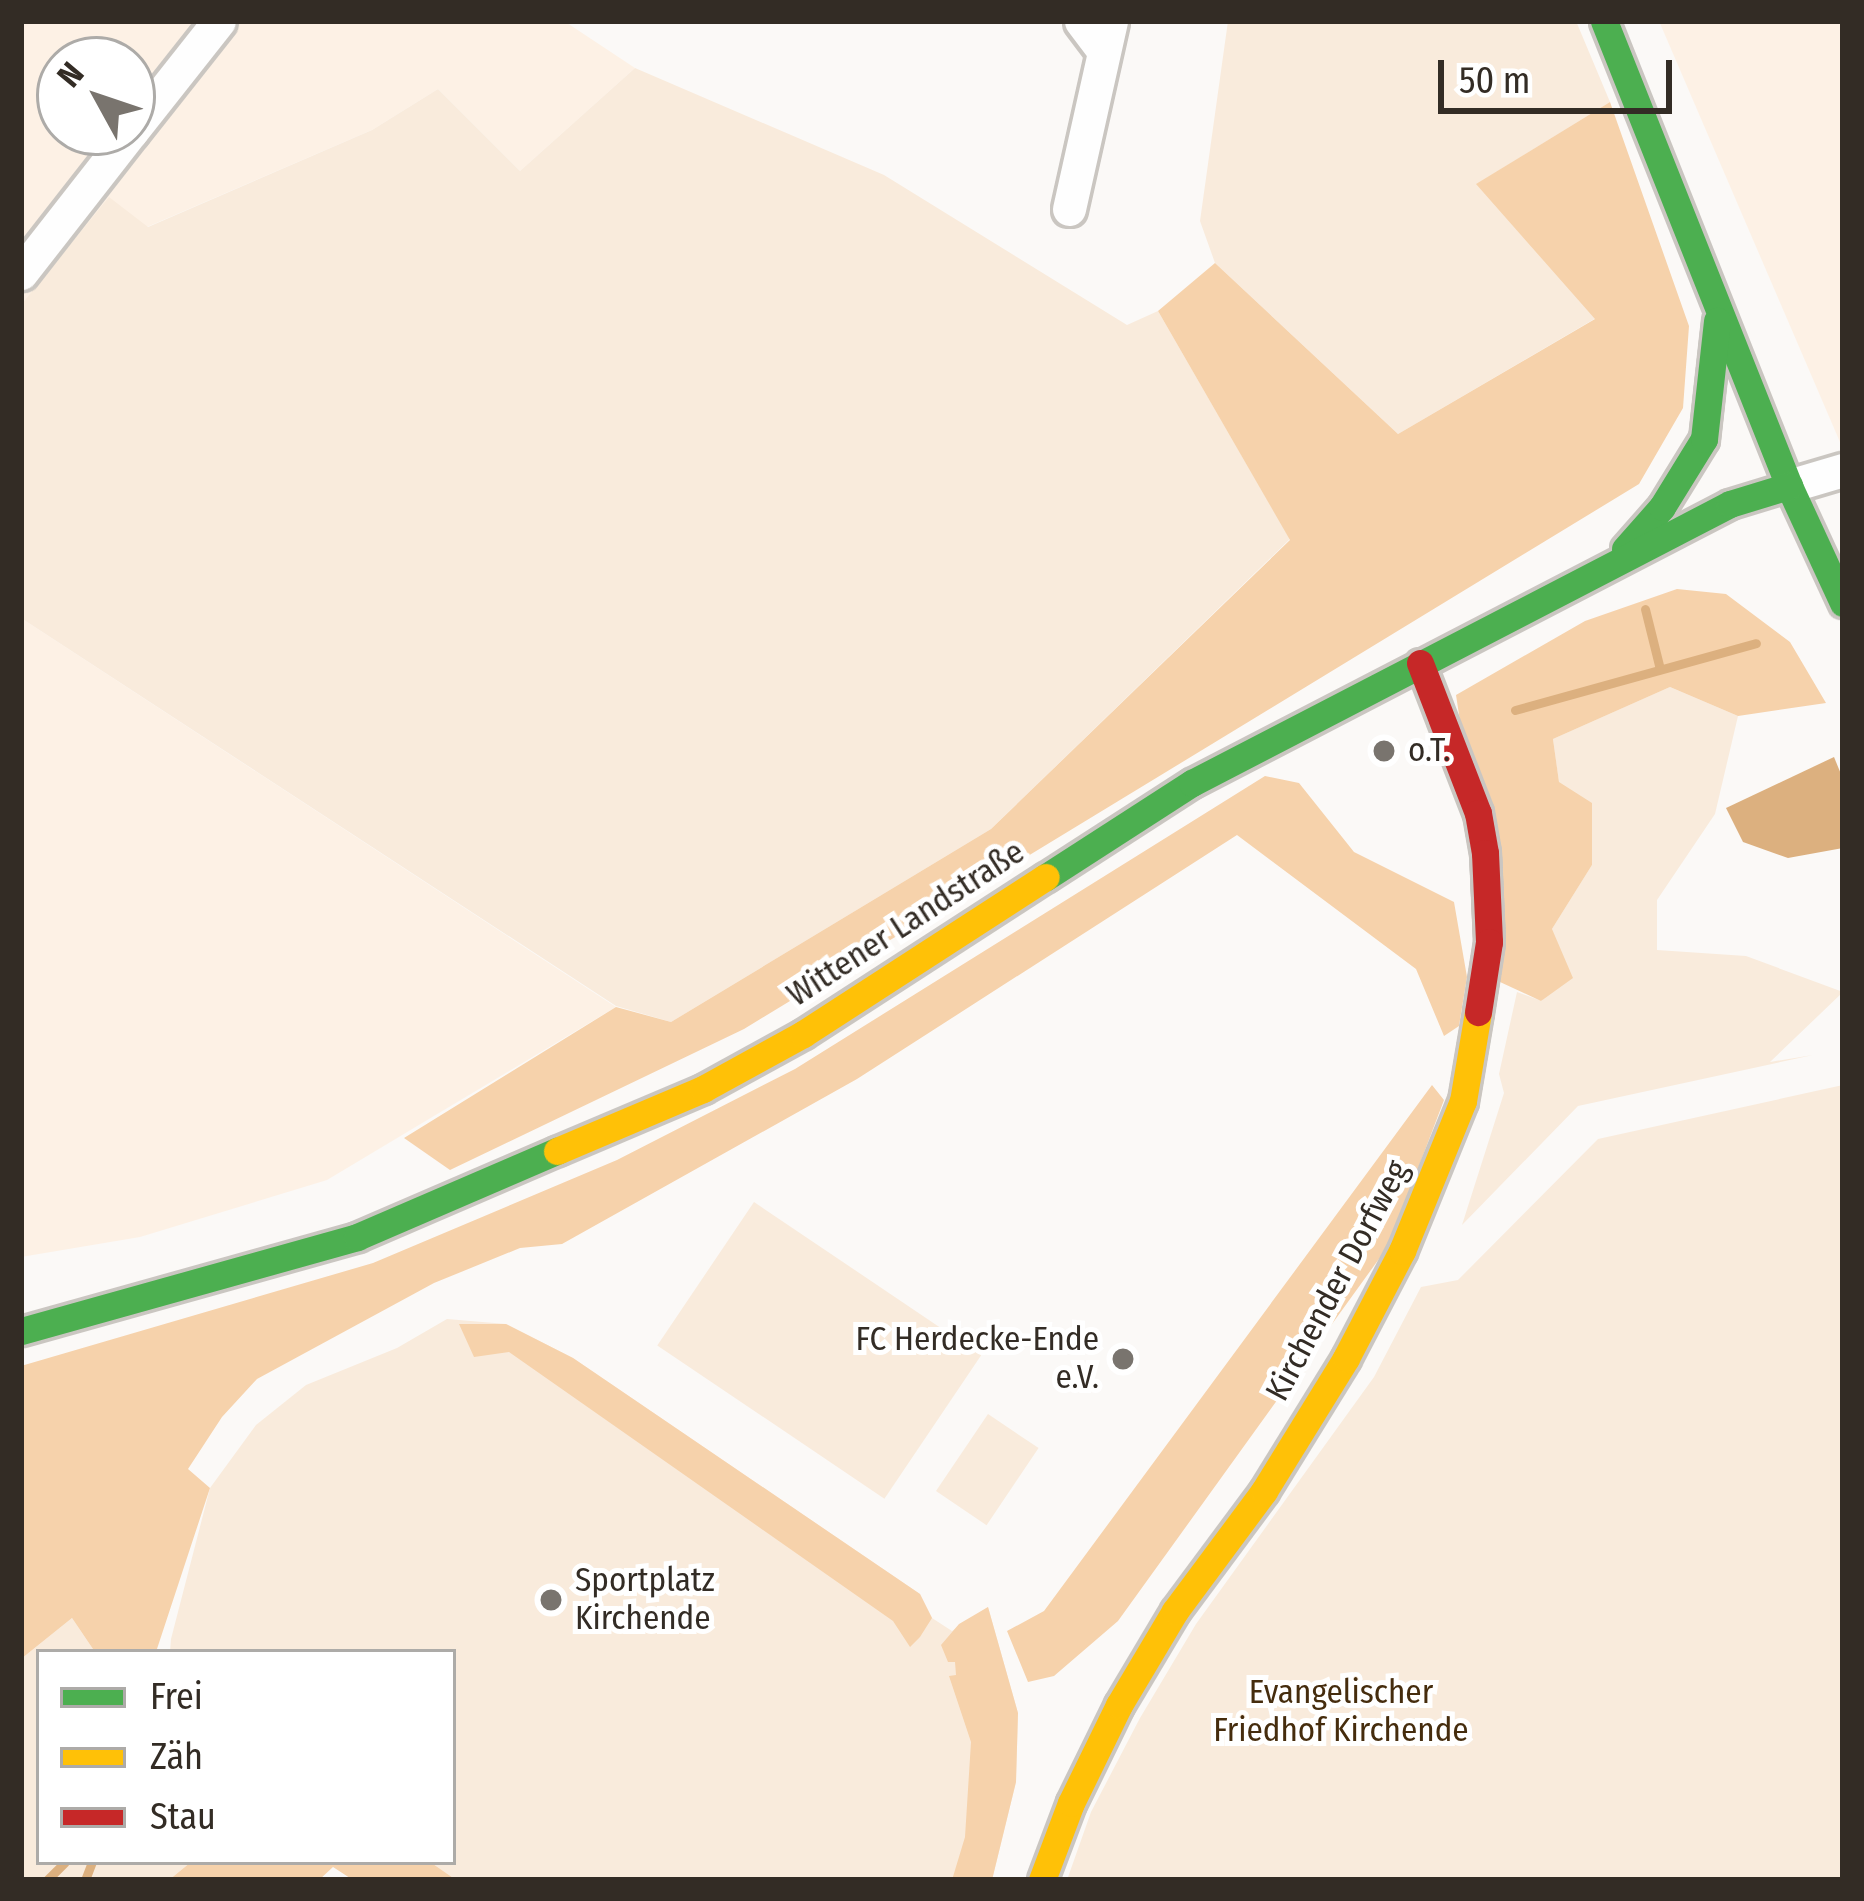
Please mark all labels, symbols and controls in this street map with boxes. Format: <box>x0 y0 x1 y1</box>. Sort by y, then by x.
north arrow <box>36 36 156 156</box>
scale bar <box>1444 36 1678 110</box>
text: N <box>49 54 92 95</box>
text: 50 m <box>1459 59 1530 103</box>
place label: o.T. <box>1408 731 1450 771</box>
marker: o.T. <box>1371 738 1397 764</box>
street label: Wittener Landstraße <box>780 833 1032 1015</box>
street label: Kirchender Dorfweg <box>1258 1154 1418 1408</box>
place label: FC Herdecke-Ende e.V. <box>855 1320 1099 1398</box>
marker: FC Herdecke-Ende e.V. <box>1110 1346 1136 1372</box>
place label: Sportplatz Kirchende <box>575 1561 715 1639</box>
marker: Sportplatz Kirchende <box>538 1587 564 1613</box>
legend <box>36 1649 456 1865</box>
park label: Evangelischer Friedhof Kirchende <box>1213 1673 1469 1751</box>
text: Frei <box>150 1675 203 1719</box>
text: Zäh <box>150 1735 203 1779</box>
text: Stau <box>150 1795 216 1839</box>

